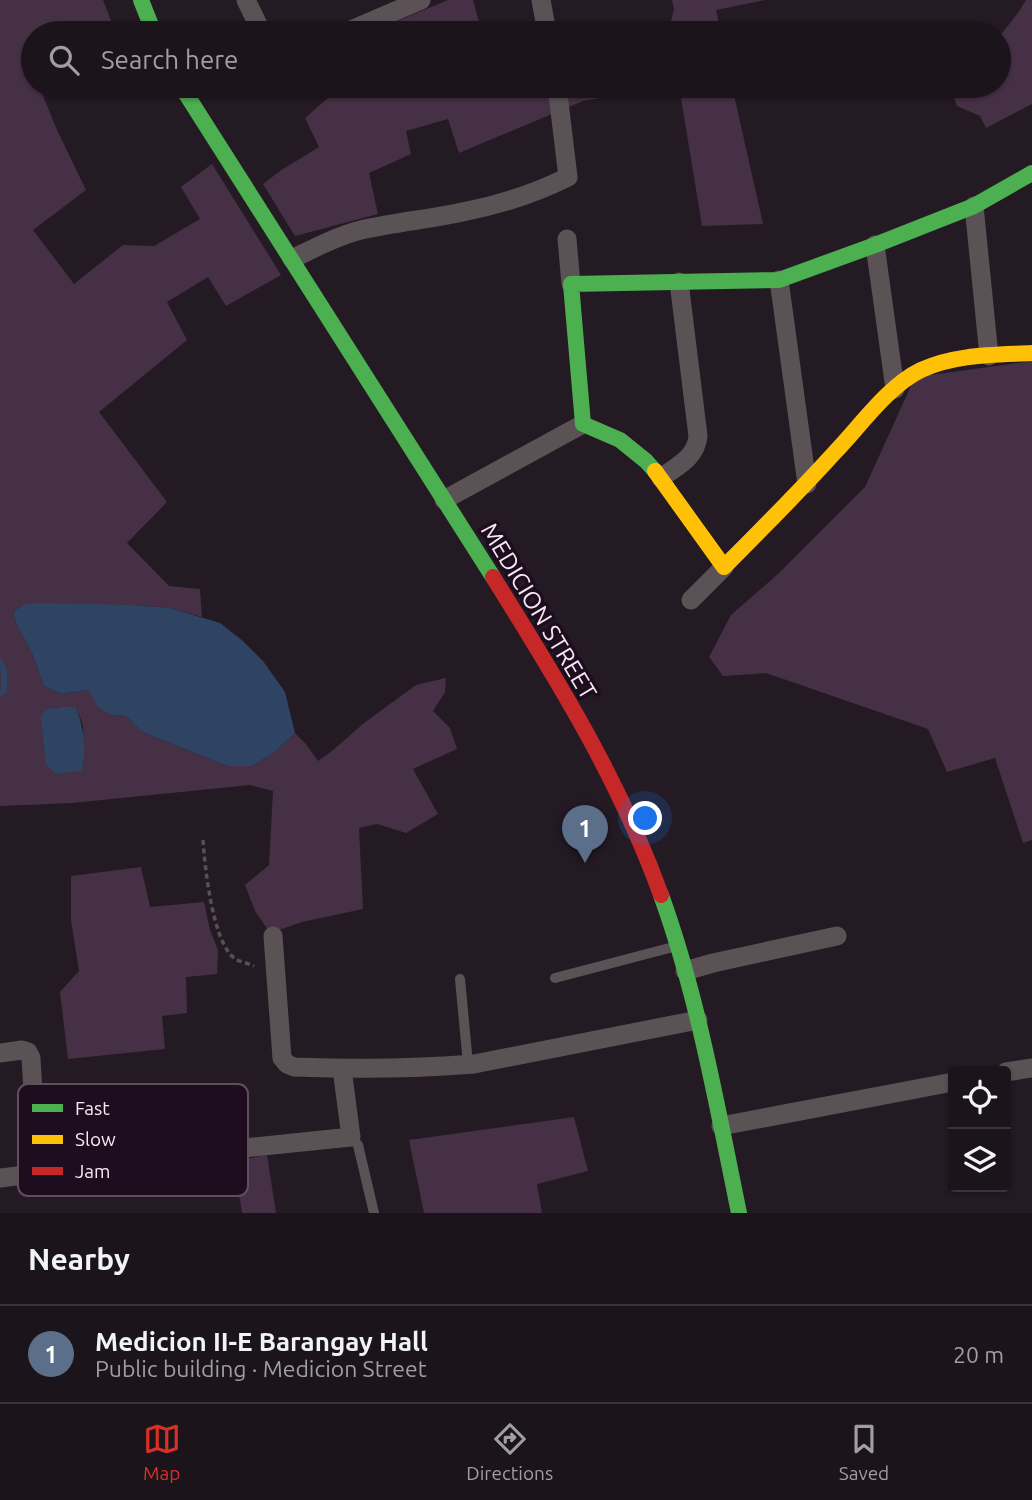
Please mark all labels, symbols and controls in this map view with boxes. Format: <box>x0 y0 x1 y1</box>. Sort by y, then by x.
search box <box>21 21 1011 98</box>
icon: search <box>45 41 83 79</box>
text: Search here <box>101 45 238 74</box>
street label: MEDICION STREET <box>476 518 602 704</box>
your location <box>628 801 662 835</box>
pin: 1 <box>562 805 608 863</box>
map controls <box>948 1066 1011 1192</box>
button: locate <box>948 1066 1011 1129</box>
legend <box>18 1084 248 1196</box>
text: Fast <box>75 1097 110 1119</box>
text: Slow <box>75 1128 116 1150</box>
button: layers <box>948 1129 1011 1192</box>
text: Jam <box>75 1160 111 1182</box>
text: Nearby <box>28 1242 130 1276</box>
text: Medicion II-E Barangay Hall <box>95 1327 428 1356</box>
text: 1 <box>45 1342 57 1367</box>
text: 20 m <box>953 1342 1004 1367</box>
text: Public building · Medicion Street <box>95 1356 427 1381</box>
tab: Map <box>143 1420 181 1484</box>
tab: Directions <box>466 1420 553 1484</box>
tab: Saved <box>839 1420 889 1484</box>

